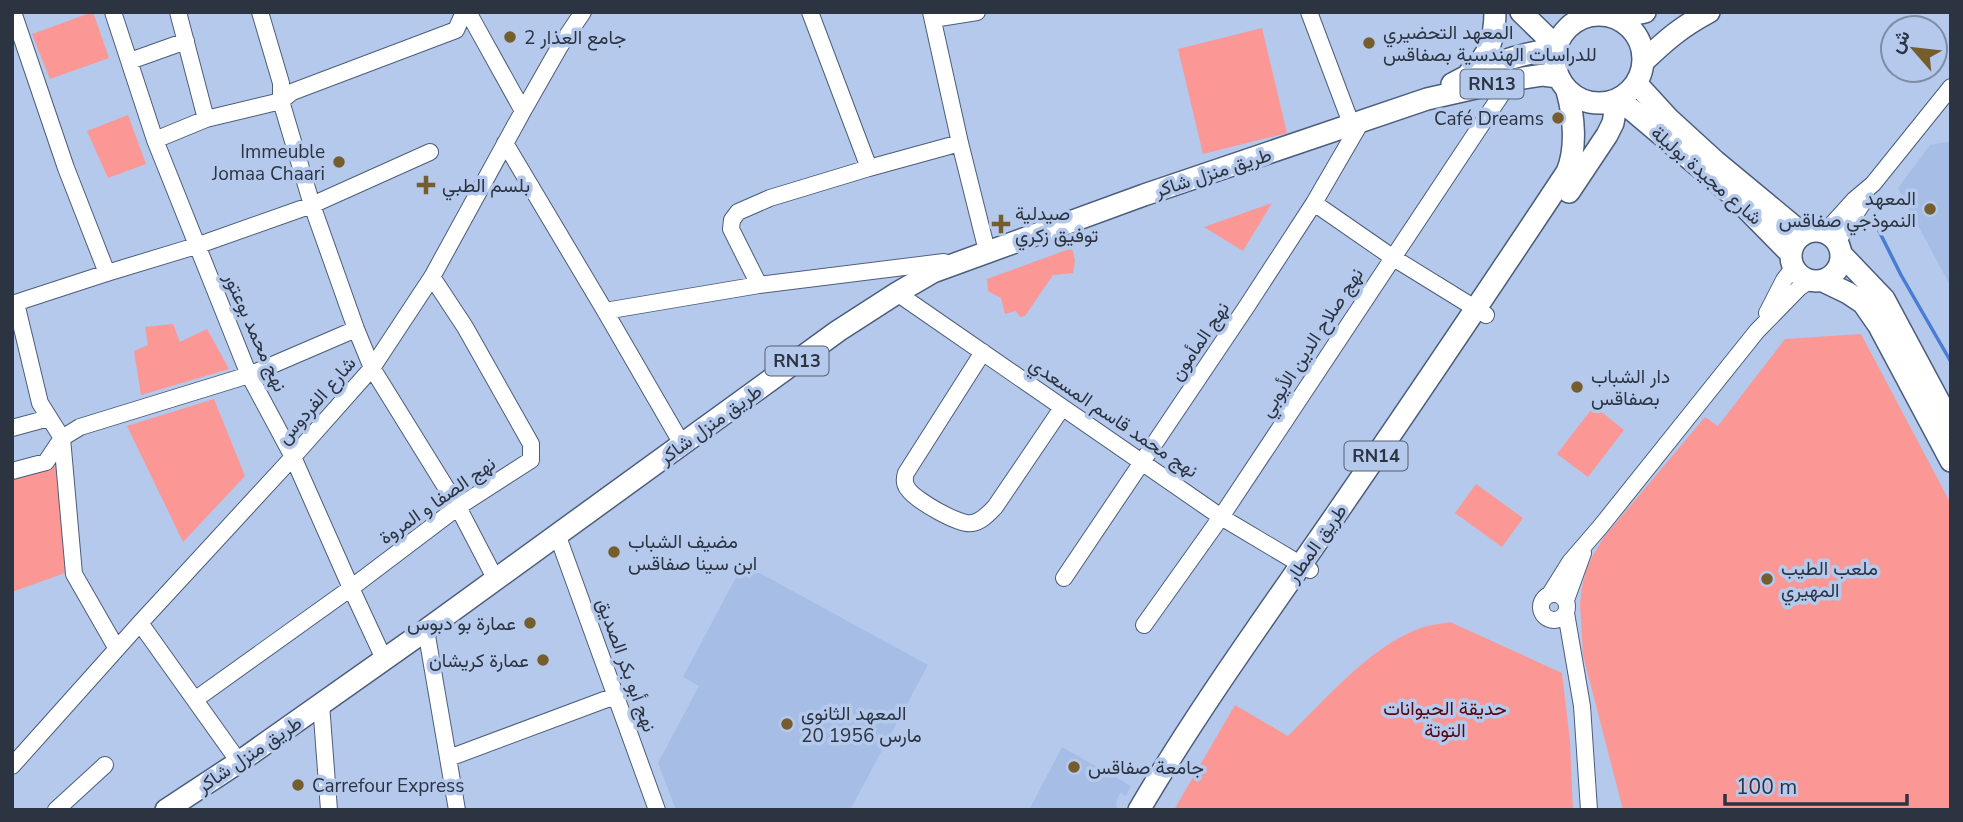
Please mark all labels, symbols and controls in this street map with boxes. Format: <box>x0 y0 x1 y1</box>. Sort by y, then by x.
north arrow <box>1879 14 1949 84</box>
place label: المعهد التحضيري للدراسات الهندسية بصفاقس <box>1383 20 1597 68</box>
place label: جامع العذار 2 <box>524 25 626 51</box>
text: ش <box>1883 25 1917 58</box>
marker: جامع العذار 2 <box>502 29 518 45</box>
marker: المعهد التحضيري للدراسات الهندسية بصفاقس <box>1361 35 1377 51</box>
road number: RN13 <box>1460 70 1524 98</box>
place label: Café Dreams <box>1434 106 1544 132</box>
marker: Café Dreams <box>1550 110 1566 126</box>
street label: شارع مجيدة بوليلة <box>1645 120 1767 231</box>
place label: Immeuble Jomaa Chaari <box>211 139 325 187</box>
street label: طريق منزل شاكر <box>1151 142 1275 204</box>
marker: Immeuble Jomaa Chaari <box>331 154 347 170</box>
place label: بلسم الطبي <box>442 173 530 201</box>
marker: بلسم الطبي <box>416 175 436 195</box>
place label: المعهد النموذجي صفاقس <box>1779 186 1916 236</box>
place label: صيدلية توفيق زكري <box>1015 201 1098 251</box>
marker: المعهد النموذجي صفاقس <box>1922 201 1938 217</box>
marker: صيدلية توفيق زكري <box>993 216 1009 232</box>
street label: نهج صلاح الدين الأيوبي <box>1254 263 1372 423</box>
street label: نهج محمد بوعتور <box>217 268 293 396</box>
street label: نهج المأمون <box>1164 297 1236 386</box>
road number: RN13 <box>766 346 828 376</box>
street label: شارع الفردوس <box>271 351 362 450</box>
street label: نهج محمد قاسم المسعدي <box>1023 352 1203 486</box>
place label: دار الشباب بصفاقس <box>1591 364 1670 412</box>
street label: طريق منزل شاكر <box>653 379 767 472</box>
marker: دار الشباب بصفاقس <box>1569 379 1585 395</box>
road number: RN14 <box>1344 442 1408 470</box>
street label: نهج الصفا و المروة <box>374 451 501 551</box>
street label: طريق المطار <box>1280 499 1353 589</box>
place label: مضيف الشباب ابن سينا صفاقس <box>628 529 757 577</box>
marker: مضيف الشباب ابن سينا صفاقس <box>606 544 622 560</box>
place label: ملعب الطيب المهيري <box>1781 556 1878 606</box>
marker: ملعب الطيب المهيري <box>1759 571 1775 587</box>
street label: نهج أبو بكر الصديق <box>590 595 662 736</box>
place label: عمارة بو دبوس <box>407 611 516 637</box>
marker: عمارة بو دبوس <box>522 615 538 631</box>
place label: عمارة كريشان <box>429 648 529 674</box>
marker: عمارة كريشان <box>535 652 551 668</box>
park label: حديقة الحيوانات التوتة <box>1383 696 1507 744</box>
place label: المعهد الثانوي 20 مارس 1956 <box>801 701 922 749</box>
street label: طريق منزل شاكر <box>191 710 307 800</box>
marker: المعهد الثانوي 20 مارس 1956 <box>779 716 795 732</box>
place label: جامعة صفاقس <box>1088 755 1204 781</box>
marker: جامعة صفاقس <box>1066 759 1082 775</box>
scale bar <box>1725 762 1907 806</box>
place label: Carrefour Express <box>312 773 464 799</box>
text: 100 m <box>1736 773 1797 801</box>
marker: Carrefour Express <box>290 777 306 793</box>

